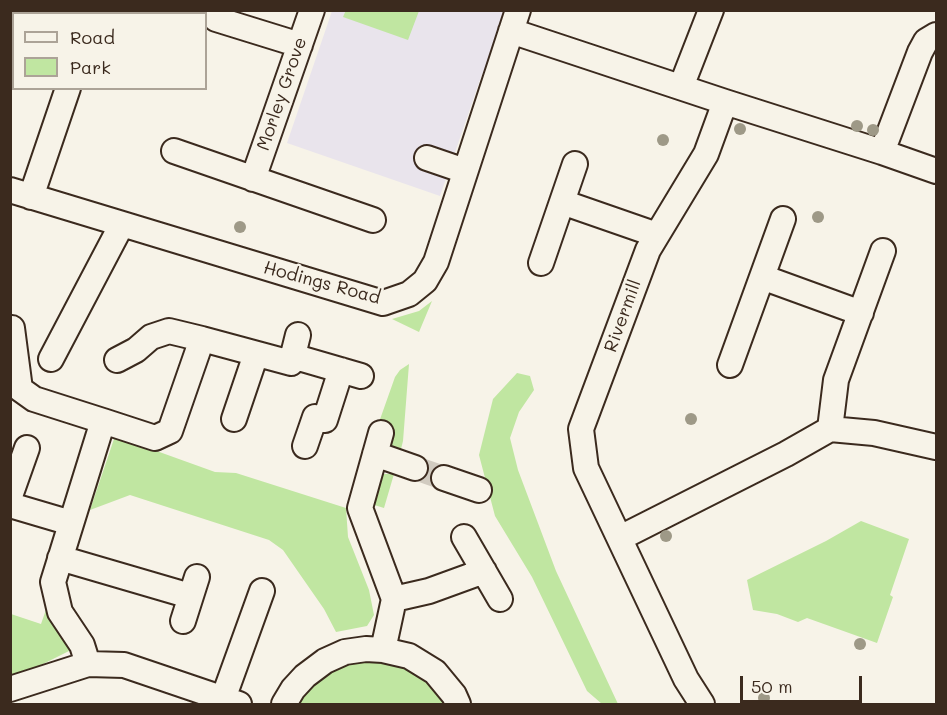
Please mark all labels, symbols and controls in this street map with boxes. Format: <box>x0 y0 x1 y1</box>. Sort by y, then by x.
legend <box>12 12 207 90</box>
text: Road <box>70 25 115 49</box>
street label: Morley Grove <box>252 34 312 154</box>
text: Park <box>70 55 111 79</box>
street label: Hodings Road <box>261 257 383 309</box>
street label: Rivermill <box>600 277 646 355</box>
scale bar <box>743 664 864 702</box>
text: 50 m <box>751 674 793 698</box>

